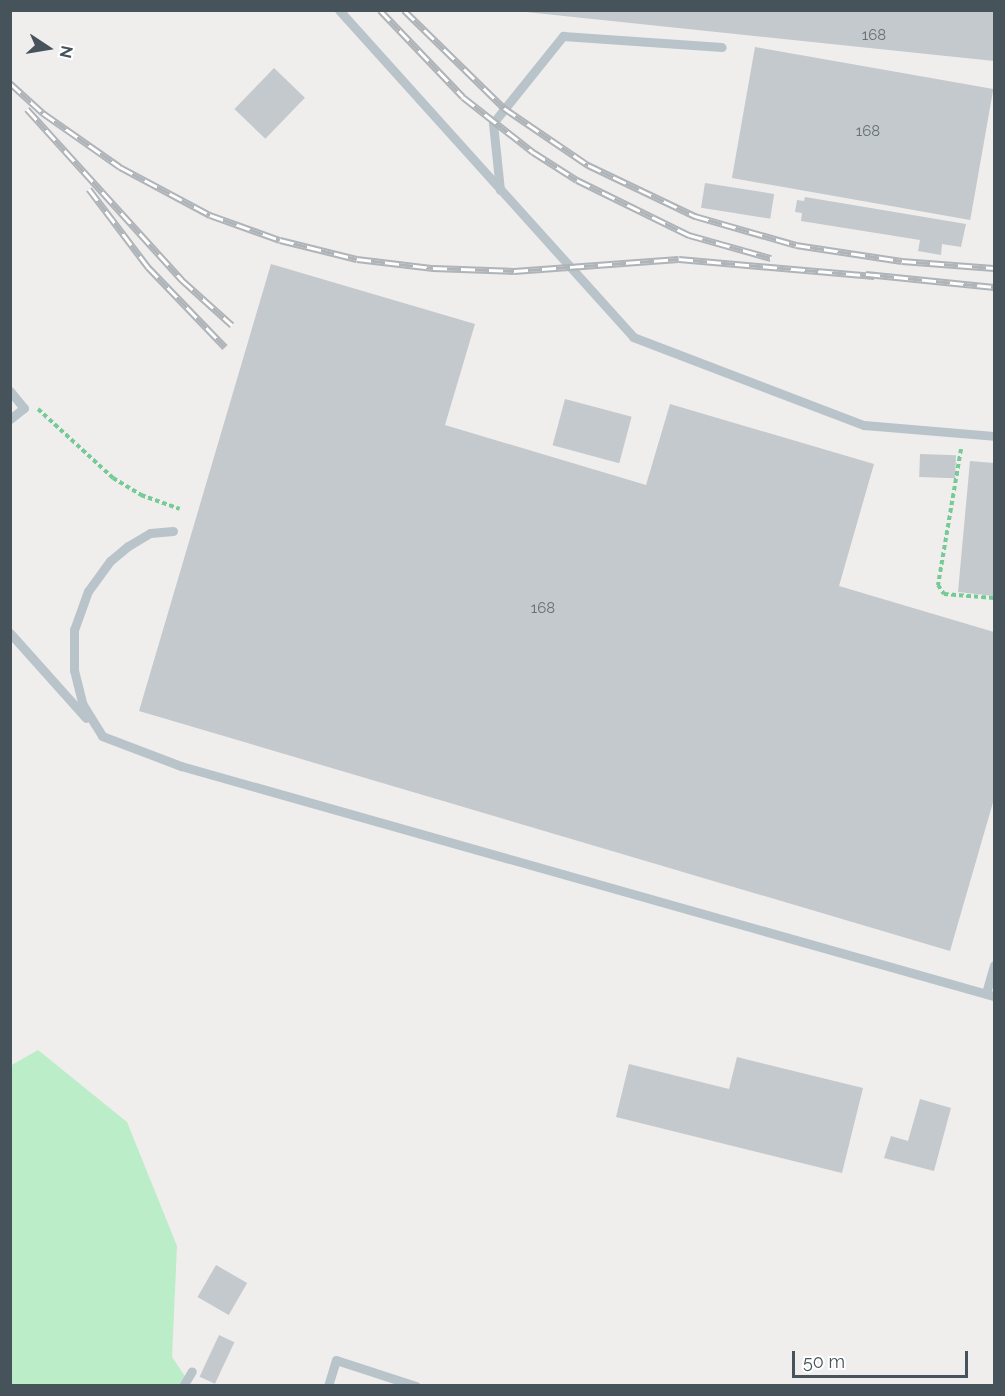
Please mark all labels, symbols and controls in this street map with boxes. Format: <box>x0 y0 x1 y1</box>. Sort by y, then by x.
north arrow <box>18 18 78 78</box>
house number: 168 <box>862 27 886 45</box>
text: N <box>56 44 77 60</box>
house number: 168 <box>856 123 880 141</box>
house number: 168 <box>531 600 555 618</box>
scale bar <box>795 1339 970 1377</box>
text: 50 m <box>803 1351 845 1372</box>

